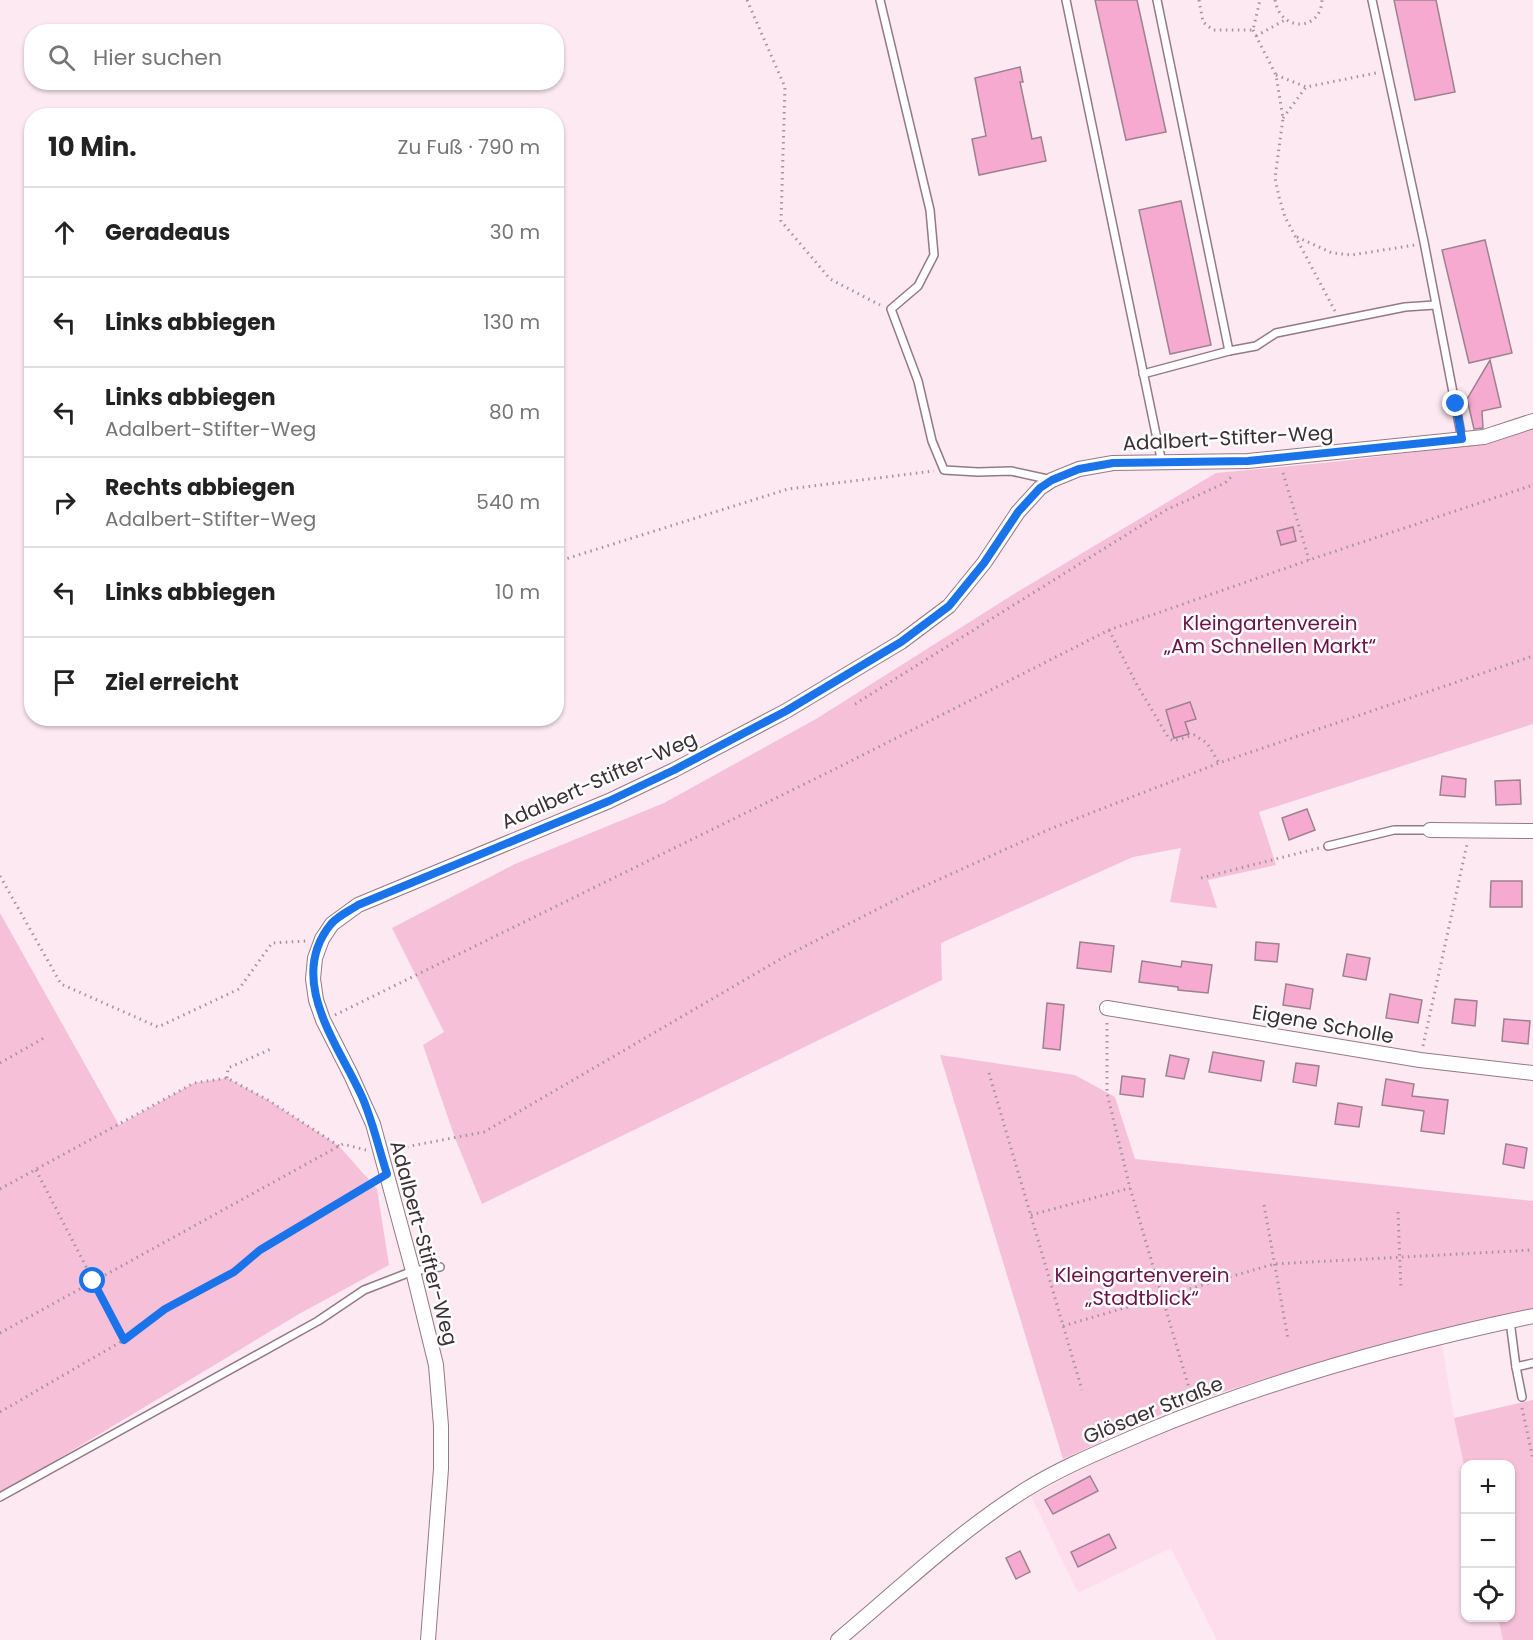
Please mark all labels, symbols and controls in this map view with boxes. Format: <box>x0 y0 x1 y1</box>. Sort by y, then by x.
search box <box>24 24 564 90</box>
icon: search <box>45 41 78 74</box>
text: Hier suchen <box>93 42 222 73</box>
text: 10 Min. <box>48 129 137 165</box>
text: Zu Fuß · 790 m <box>398 133 540 161</box>
icon: ahead <box>48 216 81 249</box>
text: Geradeaus <box>105 217 230 248</box>
text: 30 m <box>490 218 540 246</box>
icon: left <box>48 306 81 339</box>
text: Links abbiegen <box>105 307 276 338</box>
text: 130 m <box>483 308 540 336</box>
text: Links abbiegen <box>105 382 276 413</box>
route end <box>1442 390 1468 416</box>
icon: left <box>48 396 81 429</box>
text: 80 m <box>489 398 540 426</box>
text: Adalbert-Stifter-Weg <box>105 415 316 443</box>
street label: Adalbert-Stifter-Weg <box>1122 418 1334 458</box>
text: Rechts abbiegen <box>105 472 295 503</box>
icon: right <box>48 486 81 519</box>
text: 540 m <box>476 488 540 516</box>
text: Adalbert-Stifter-Weg <box>105 505 316 533</box>
icon: left <box>48 576 81 609</box>
text: Links abbiegen <box>105 577 276 608</box>
text: 10 m <box>495 578 540 606</box>
park label: Kleingartenverein „Am Schnellen Markt“ <box>1163 609 1376 660</box>
icon: arrive <box>48 666 81 699</box>
text: Ziel erreicht <box>105 667 239 698</box>
street label: Adalbert-Stifter-Weg <box>497 724 701 836</box>
street label: Eigene Scholle <box>1250 998 1396 1050</box>
street label: Adalbert-Stifter-Weg <box>383 1137 465 1349</box>
park label: Kleingartenverein „Stadtblick“ <box>1054 1261 1230 1312</box>
route start <box>79 1267 105 1293</box>
street label: Glösaer Straße <box>1079 1369 1227 1451</box>
map controls <box>1461 1460 1515 1622</box>
button: + <box>1461 1460 1515 1514</box>
button: − <box>1461 1514 1515 1568</box>
button: locate <box>1461 1568 1515 1622</box>

